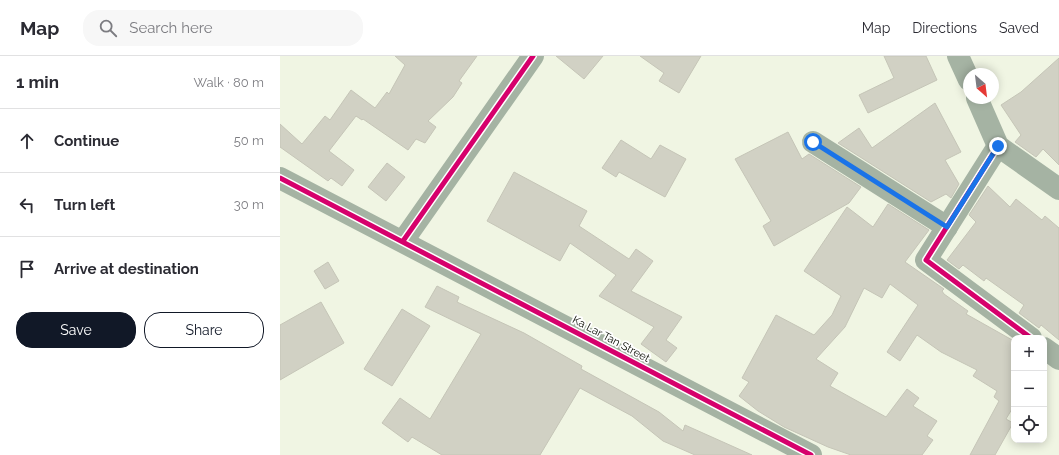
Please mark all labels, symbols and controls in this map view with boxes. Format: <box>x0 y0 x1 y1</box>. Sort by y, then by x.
search box <box>83 10 363 46</box>
text: Map <box>20 17 59 39</box>
icon: search <box>97 17 119 39</box>
text: Search here <box>129 19 213 37</box>
text: Map <box>862 20 890 36</box>
text: Directions <box>912 20 977 36</box>
text: Saved <box>999 20 1039 36</box>
north arrow <box>963 68 999 104</box>
text: 1 min <box>16 72 59 92</box>
text: Walk · 80 m <box>194 75 264 90</box>
icon: ahead <box>16 130 38 152</box>
text: Continue <box>54 132 119 150</box>
text: 50 m <box>234 133 264 148</box>
route start <box>804 133 822 151</box>
route end <box>989 137 1007 155</box>
icon: left <box>16 194 38 216</box>
text: Turn left <box>54 196 115 214</box>
text: 30 m <box>234 197 264 212</box>
icon: arrive <box>16 258 38 280</box>
text: Arrive at destination <box>54 260 199 278</box>
button: Save <box>16 312 136 348</box>
button: Share <box>144 312 264 348</box>
street label: Ka Lar Tan Street <box>570 313 652 365</box>
map controls <box>1011 335 1047 443</box>
button: + <box>1011 335 1047 371</box>
button: − <box>1011 371 1047 407</box>
button: locate <box>1011 407 1047 443</box>

